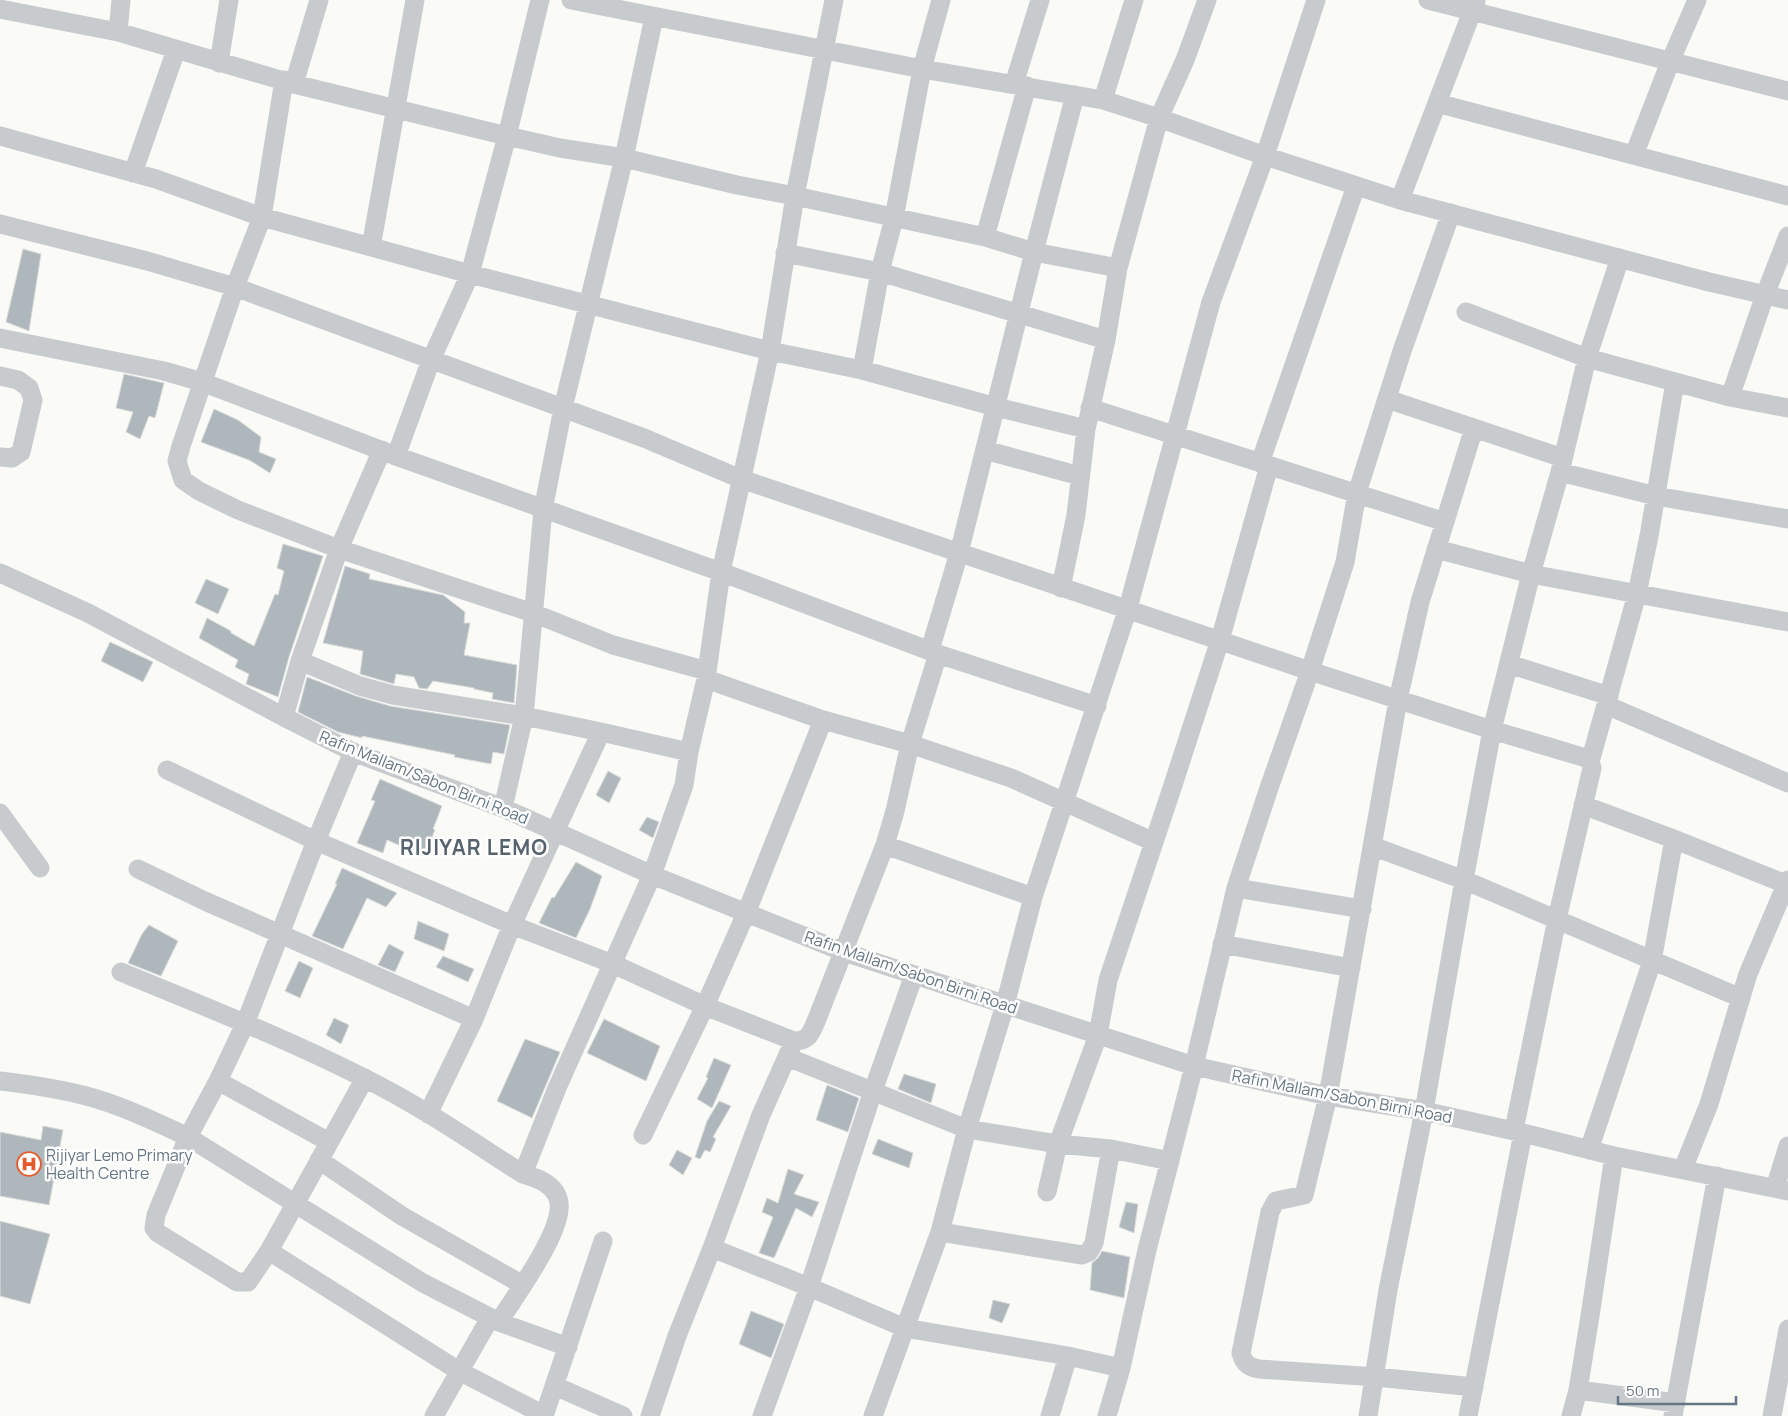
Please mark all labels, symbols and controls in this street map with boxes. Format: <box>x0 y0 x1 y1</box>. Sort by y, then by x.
street label: Rafin Mallam/Sabon Birni Road <box>316 725 532 829</box>
district label: RIJIYAR LEMO <box>400 833 548 861</box>
street label: Rafin Mallam/Sabon Birni Road <box>802 925 1020 1019</box>
street label: Rafin Mallam/Sabon Birni Road <box>1230 1064 1454 1128</box>
place label: Rijiyar Lemo Primary Health Centre <box>46 1144 193 1184</box>
hospital icon: Rijiyar Lemo Primary Health Centre <box>16 1151 42 1177</box>
scale bar <box>1618 1374 1736 1406</box>
text: 50 m <box>1626 1380 1660 1401</box>

